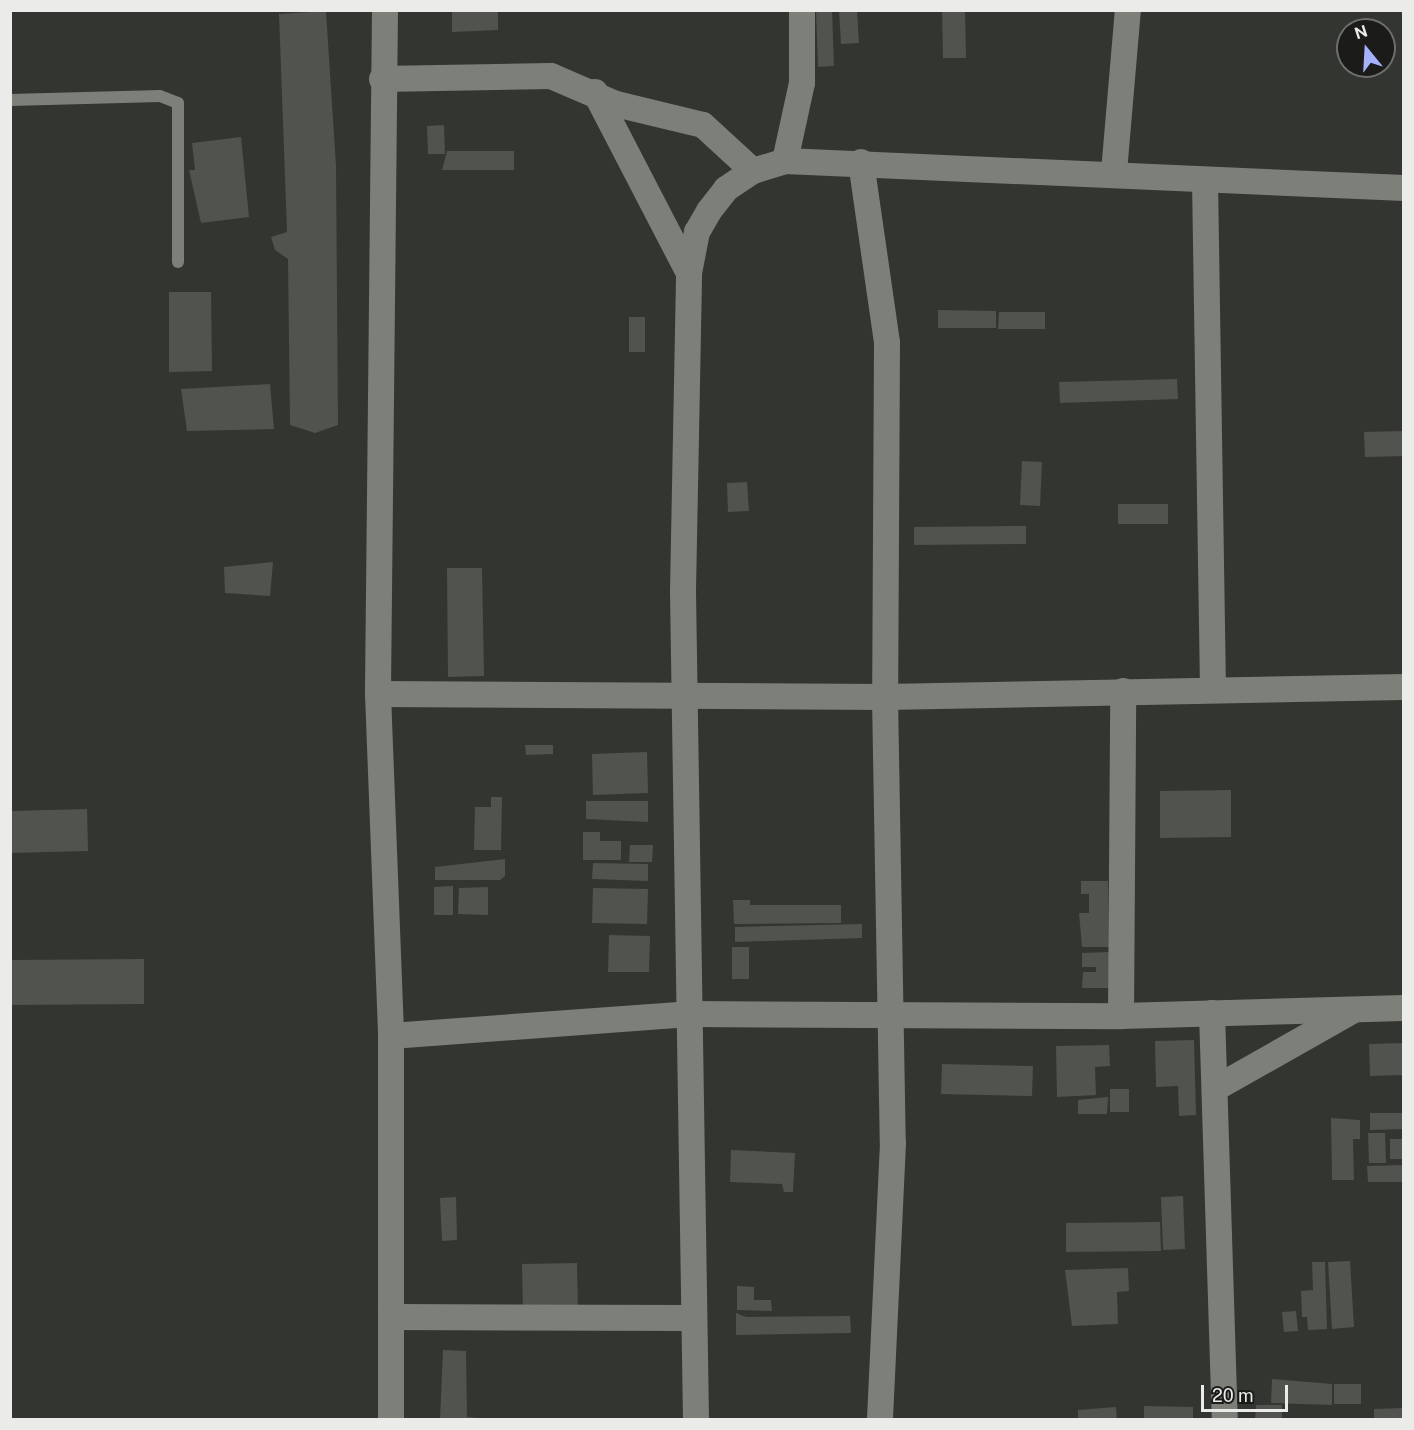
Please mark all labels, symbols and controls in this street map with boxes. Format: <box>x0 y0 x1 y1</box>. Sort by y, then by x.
north arrow <box>1336 18 1396 78</box>
text: N <box>1352 21 1370 43</box>
scale bar <box>1204 1373 1291 1411</box>
text: 20 m <box>1212 1385 1254 1406</box>

